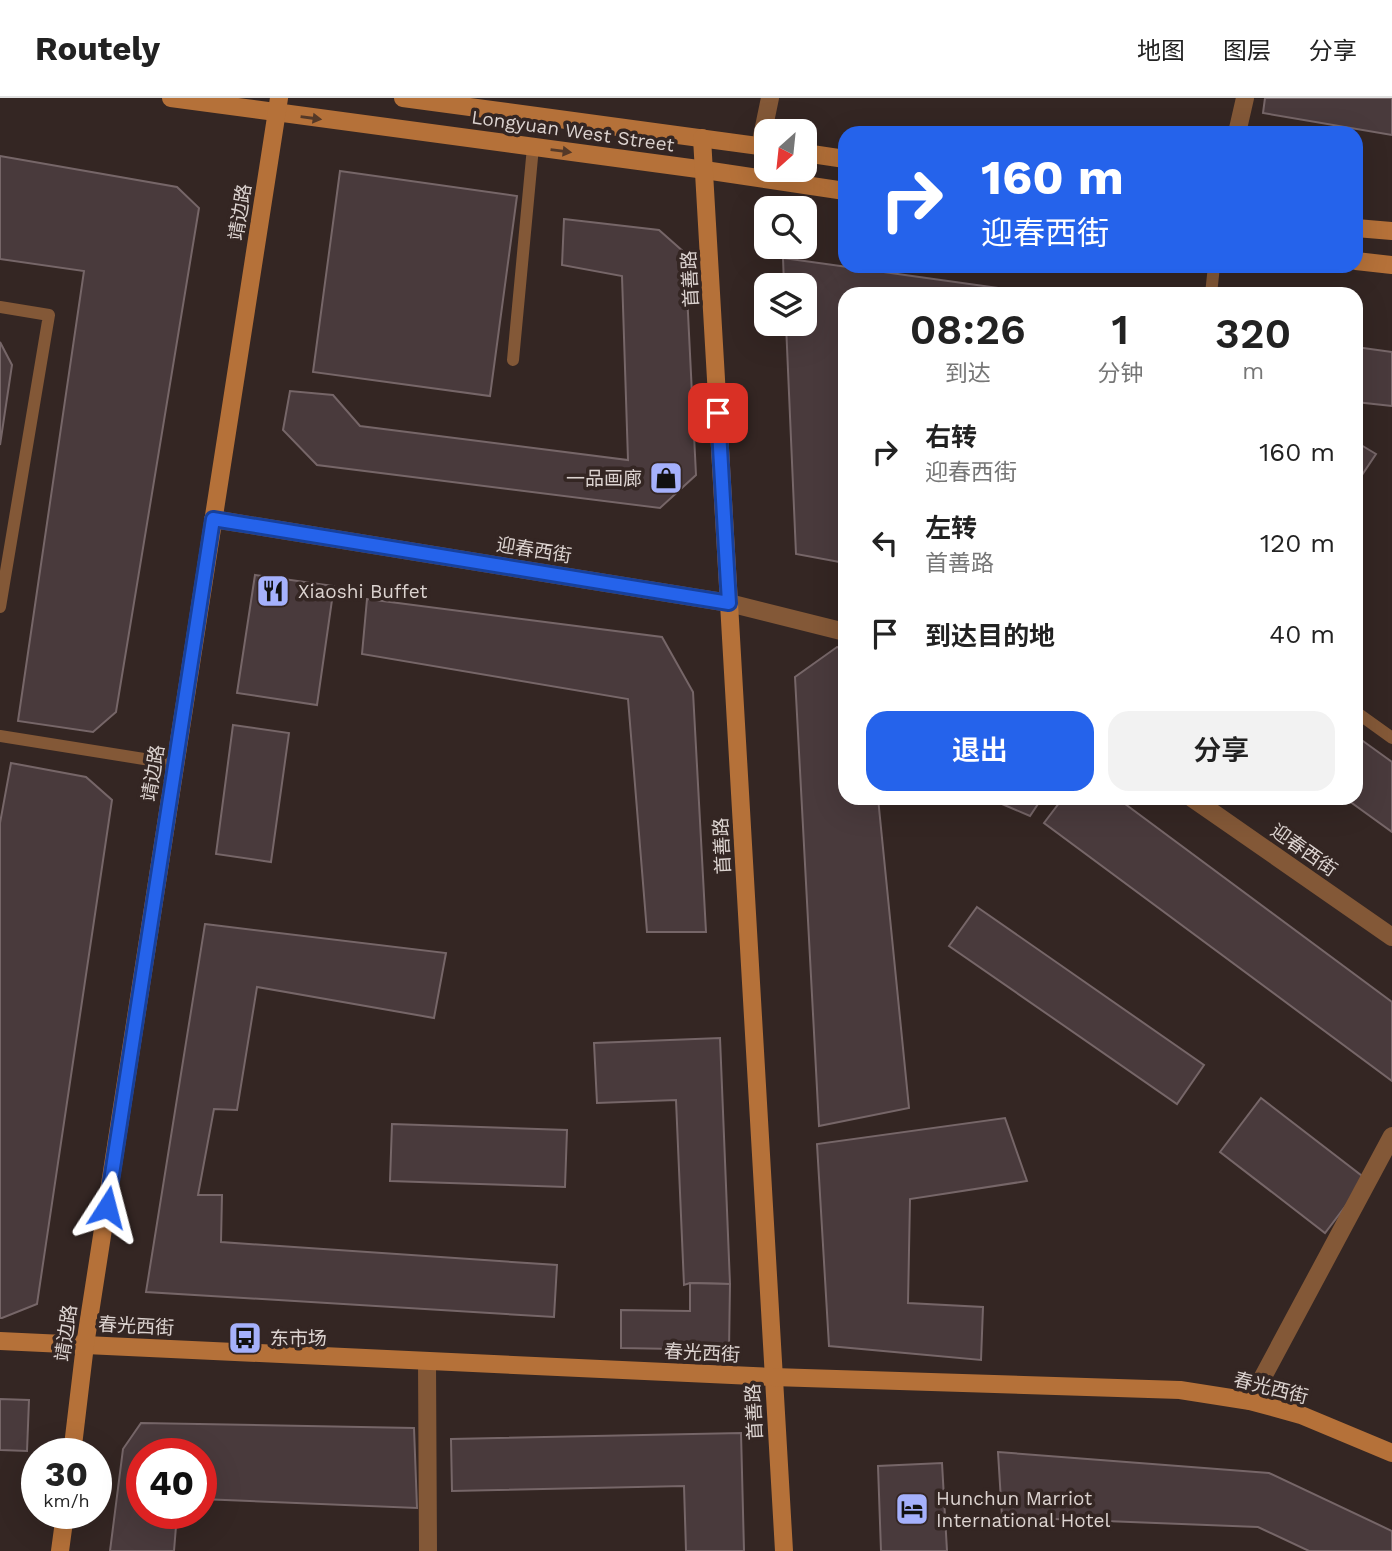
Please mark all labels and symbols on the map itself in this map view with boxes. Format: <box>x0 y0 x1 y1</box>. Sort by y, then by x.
street label: Longyuan West Street <box>470 105 676 157</box>
one-way arrow <box>301 112 323 123</box>
north arrow <box>754 119 817 182</box>
one-way arrow <box>550 146 572 157</box>
street label: 靖边路 <box>224 182 256 242</box>
street label: 首善路 <box>677 250 703 308</box>
pin <box>688 383 748 443</box>
shop icon: 一品画廊 <box>647 459 685 497</box>
place label: 一品画廊 <box>566 467 642 490</box>
street label: 迎春西街 <box>495 533 573 567</box>
restaurant icon: Xiaoshi Buffet <box>254 572 292 610</box>
place label: Xiaoshi Buffet <box>298 580 427 603</box>
street label: 靖边路 <box>137 743 169 803</box>
street label: 首善路 <box>709 817 735 875</box>
street label: 迎春西街 <box>1266 819 1342 881</box>
position arrow <box>70 1170 144 1244</box>
street label: 靖边路 <box>51 1303 81 1363</box>
street label: 春光西街 <box>97 1313 175 1339</box>
bus stop icon: 东市场 <box>226 1319 264 1357</box>
place label: 东市场 <box>270 1327 327 1350</box>
street label: 春光西街 <box>663 1340 741 1366</box>
street label: 春光西街 <box>1231 1368 1311 1408</box>
street label: 首善路 <box>741 1383 767 1441</box>
speed limit sign: 40 <box>126 1438 217 1529</box>
place label: Hunchun Marriot International Hotel <box>936 1487 1110 1532</box>
hotel icon: Hunchun Marriot International Hotel <box>893 1490 931 1528</box>

